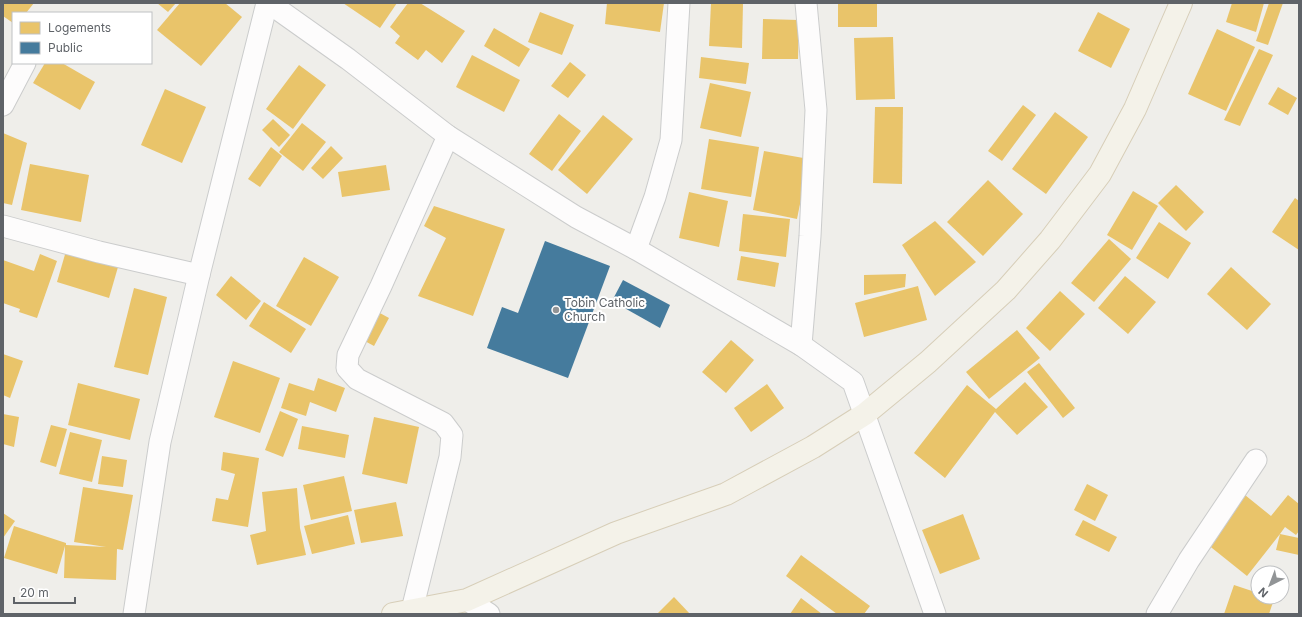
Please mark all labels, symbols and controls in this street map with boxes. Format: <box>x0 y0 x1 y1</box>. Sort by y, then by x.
legend <box>12 12 152 64</box>
text: Logements <box>48 20 111 35</box>
text: Public <box>48 40 83 55</box>
place label: Tobin Catholic Church <box>564 295 645 324</box>
marker: Tobin Catholic Church <box>551 305 561 315</box>
north arrow <box>1250 565 1290 605</box>
scale bar <box>14 579 75 605</box>
text: N <box>1256 584 1271 600</box>
text: 20 m <box>20 585 49 600</box>

